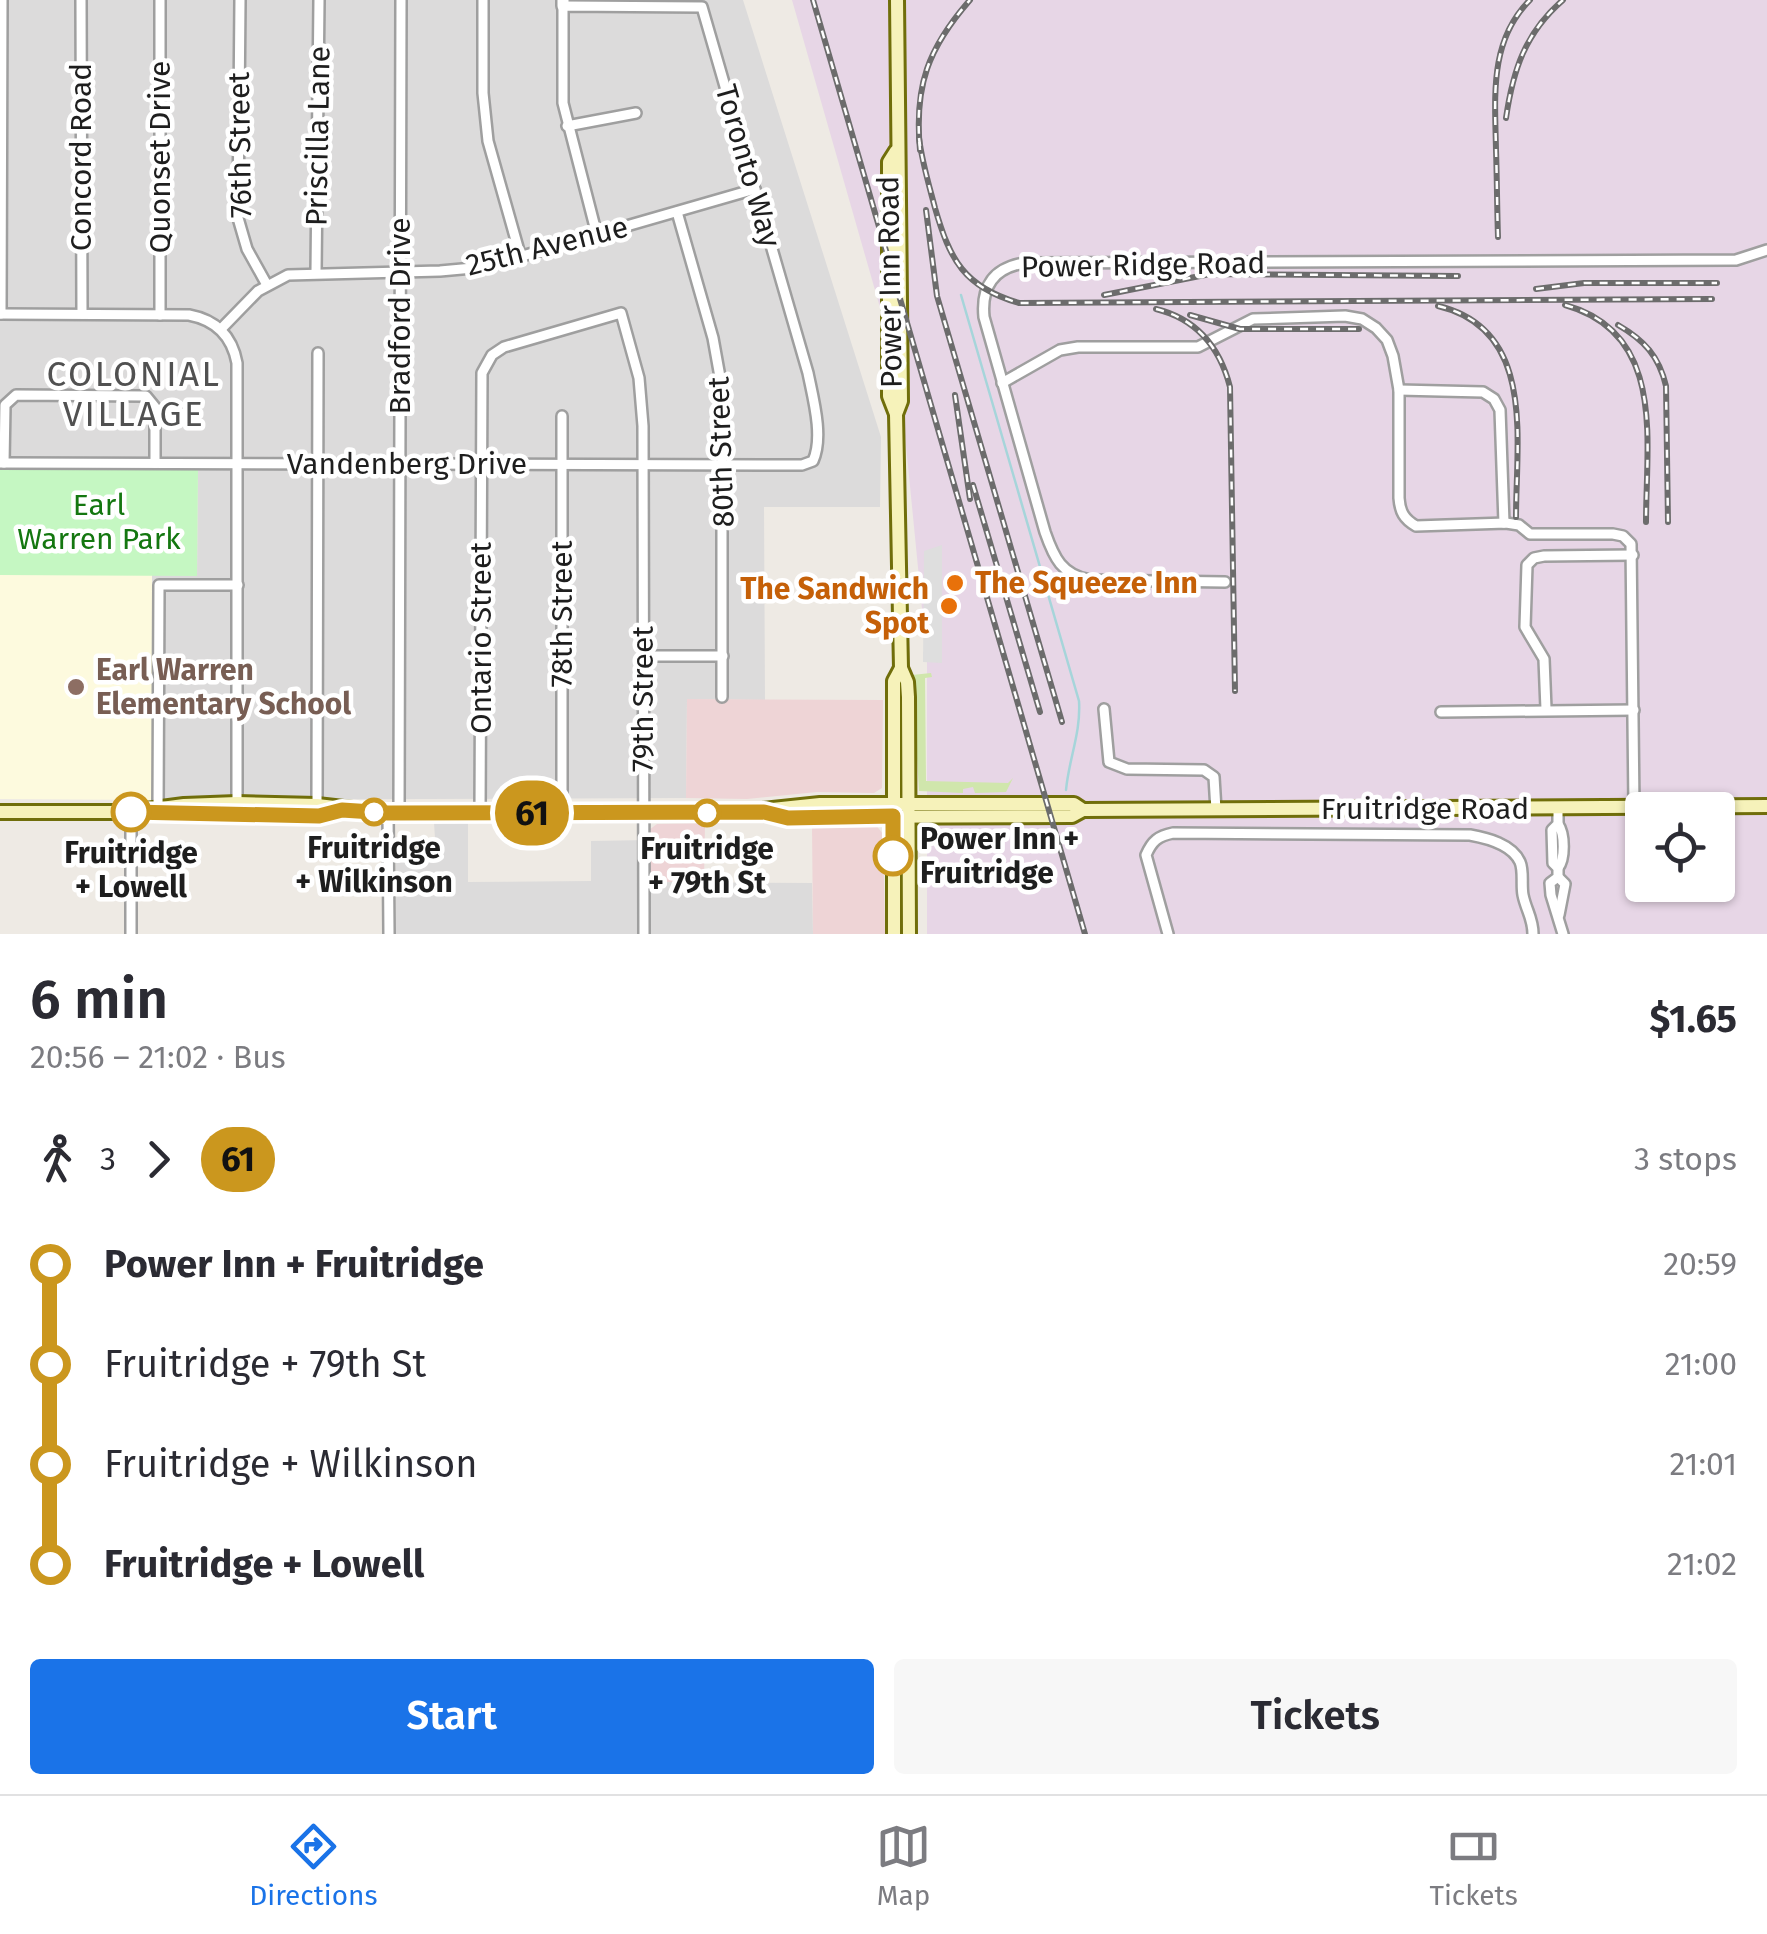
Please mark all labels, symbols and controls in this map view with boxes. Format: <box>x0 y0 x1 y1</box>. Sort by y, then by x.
street label: Priscilla Lane <box>298 46 338 226</box>
street label: Quonset Drive <box>142 61 178 253</box>
street label: Concord Road <box>63 63 99 251</box>
street label: 76th Street <box>221 71 259 218</box>
street label: Toronto Way <box>708 81 788 252</box>
street label: Power Inn Road <box>870 175 910 389</box>
street label: 25th Avenue <box>462 209 632 283</box>
street label: Bradford Drive <box>382 217 418 415</box>
street label: Power Ridge Road <box>1020 245 1266 285</box>
district label: COLONIAL VILLAGE <box>47 353 221 435</box>
street label: 80th Street <box>700 376 742 528</box>
street label: Vandenberg Drive <box>287 446 527 482</box>
park label: Earl Warren Park <box>17 487 181 557</box>
street label: 78th Street <box>544 540 580 688</box>
street label: Ontario Street <box>463 542 499 734</box>
place label: The Squeeze Inn <box>975 565 1198 601</box>
place label: The Sandwich Spot <box>740 571 929 641</box>
marker: The Squeeze Inn <box>944 572 966 594</box>
marker: The Sandwich Spot <box>938 595 960 617</box>
street label: 79th Street <box>625 626 661 772</box>
place label: Earl Warren Elementary School <box>96 652 351 722</box>
marker: Earl Warren Elementary School <box>65 676 87 698</box>
line badge: 61 <box>487 780 577 846</box>
street label: Fruitridge Road <box>1321 791 1529 827</box>
text: 61 <box>515 792 549 834</box>
map controls <box>1625 792 1735 902</box>
button: locate <box>1625 792 1735 902</box>
marker: Fruitridge + Lowell <box>112 793 150 831</box>
marker: Fruitridge + Wilkinson <box>361 799 387 825</box>
marker: Fruitridge + 79th St <box>694 800 720 826</box>
place label: Power Inn + Fruitridge <box>920 821 1079 891</box>
place label: Fruitridge + Wilkinson <box>295 830 453 900</box>
place label: Fruitridge + 79th St <box>640 831 774 901</box>
place label: Fruitridge + Lowell <box>64 835 198 905</box>
marker: Power Inn + Fruitridge <box>874 837 912 875</box>
text: 6 min <box>30 967 168 1033</box>
text: $1.65 <box>1650 996 1737 1042</box>
text: 20:56 – 21:02 · Bus <box>30 1038 286 1076</box>
icon: walk <box>30 1132 85 1187</box>
icon: forward <box>131 1132 186 1187</box>
text: 61 <box>221 1138 255 1180</box>
text: 3 <box>100 1140 116 1178</box>
text: 3 stops <box>1634 1140 1737 1178</box>
text: Power Inn + Fruitridge <box>104 1241 484 1287</box>
text: 20:59 <box>1663 1245 1737 1283</box>
text: Fruitridge + 79th St <box>104 1341 426 1387</box>
text: 21:00 <box>1665 1345 1737 1383</box>
text: Fruitridge + Wilkinson <box>104 1441 478 1487</box>
text: 21:01 <box>1670 1445 1737 1483</box>
text: Fruitridge + Lowell <box>104 1541 424 1587</box>
text: 21:02 <box>1667 1545 1737 1583</box>
button: Start <box>30 1659 874 1774</box>
button: Tickets <box>894 1659 1737 1774</box>
tab: Directions <box>249 1819 378 1912</box>
tab: Map <box>876 1819 931 1912</box>
tab: Tickets <box>1429 1819 1518 1912</box>

